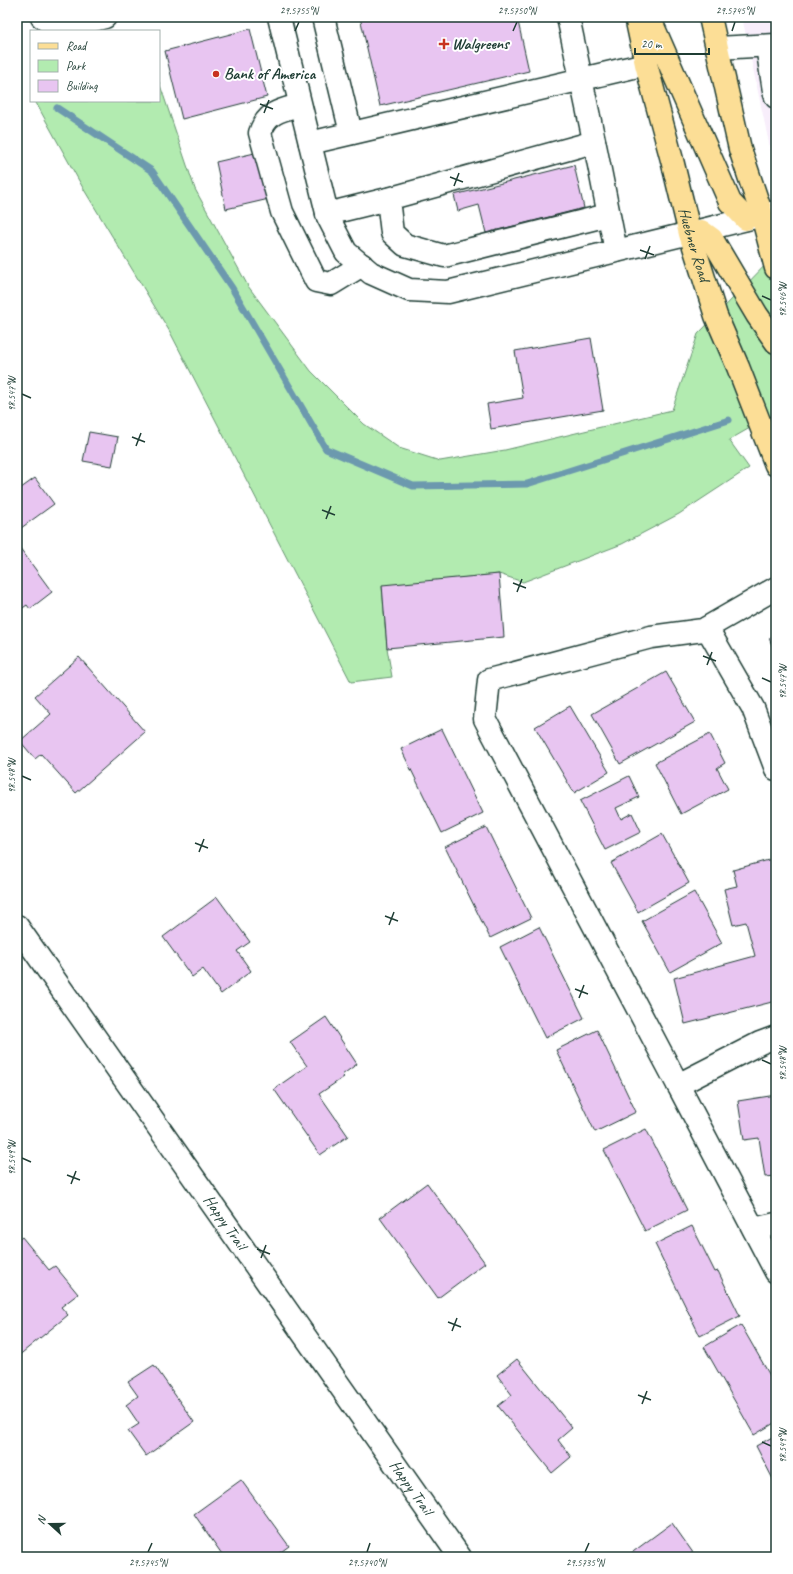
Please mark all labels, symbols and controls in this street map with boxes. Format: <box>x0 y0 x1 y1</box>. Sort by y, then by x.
text: 29.5755°N <box>280 4 320 17</box>
text: 29.5750°N <box>498 4 538 17</box>
text: 29.5745°N <box>716 4 756 17</box>
legend <box>30 30 160 102</box>
scale bar <box>635 30 709 56</box>
place label: Walgreens <box>452 34 511 54</box>
text: 20 m <box>641 36 663 52</box>
text: Road <box>66 38 88 54</box>
marker: Walgreens <box>439 39 449 49</box>
text: Park <box>66 58 87 74</box>
place label: Bank of America <box>224 64 317 84</box>
marker: Bank of America <box>211 69 221 79</box>
text: Building <box>66 78 98 94</box>
street label: Huebner Road <box>674 206 715 287</box>
text: 98.546°W <box>776 281 789 317</box>
text: 98.547°W <box>5 375 18 411</box>
text: 98.547°W <box>776 663 789 699</box>
text: 98.548°W <box>5 757 18 793</box>
text: 98.548°W <box>776 1045 789 1081</box>
text: 98.549°W <box>5 1139 18 1175</box>
street label: Happy Trail <box>199 1191 253 1256</box>
text: 98.549°W <box>776 1427 789 1463</box>
street label: Happy Trail <box>385 1456 439 1521</box>
north arrow <box>30 1504 70 1544</box>
text: N <box>33 1513 49 1526</box>
text: 29.5745°N <box>129 1556 169 1569</box>
text: 29.5740°N <box>348 1556 388 1569</box>
text: 29.5735°N <box>566 1556 606 1569</box>

